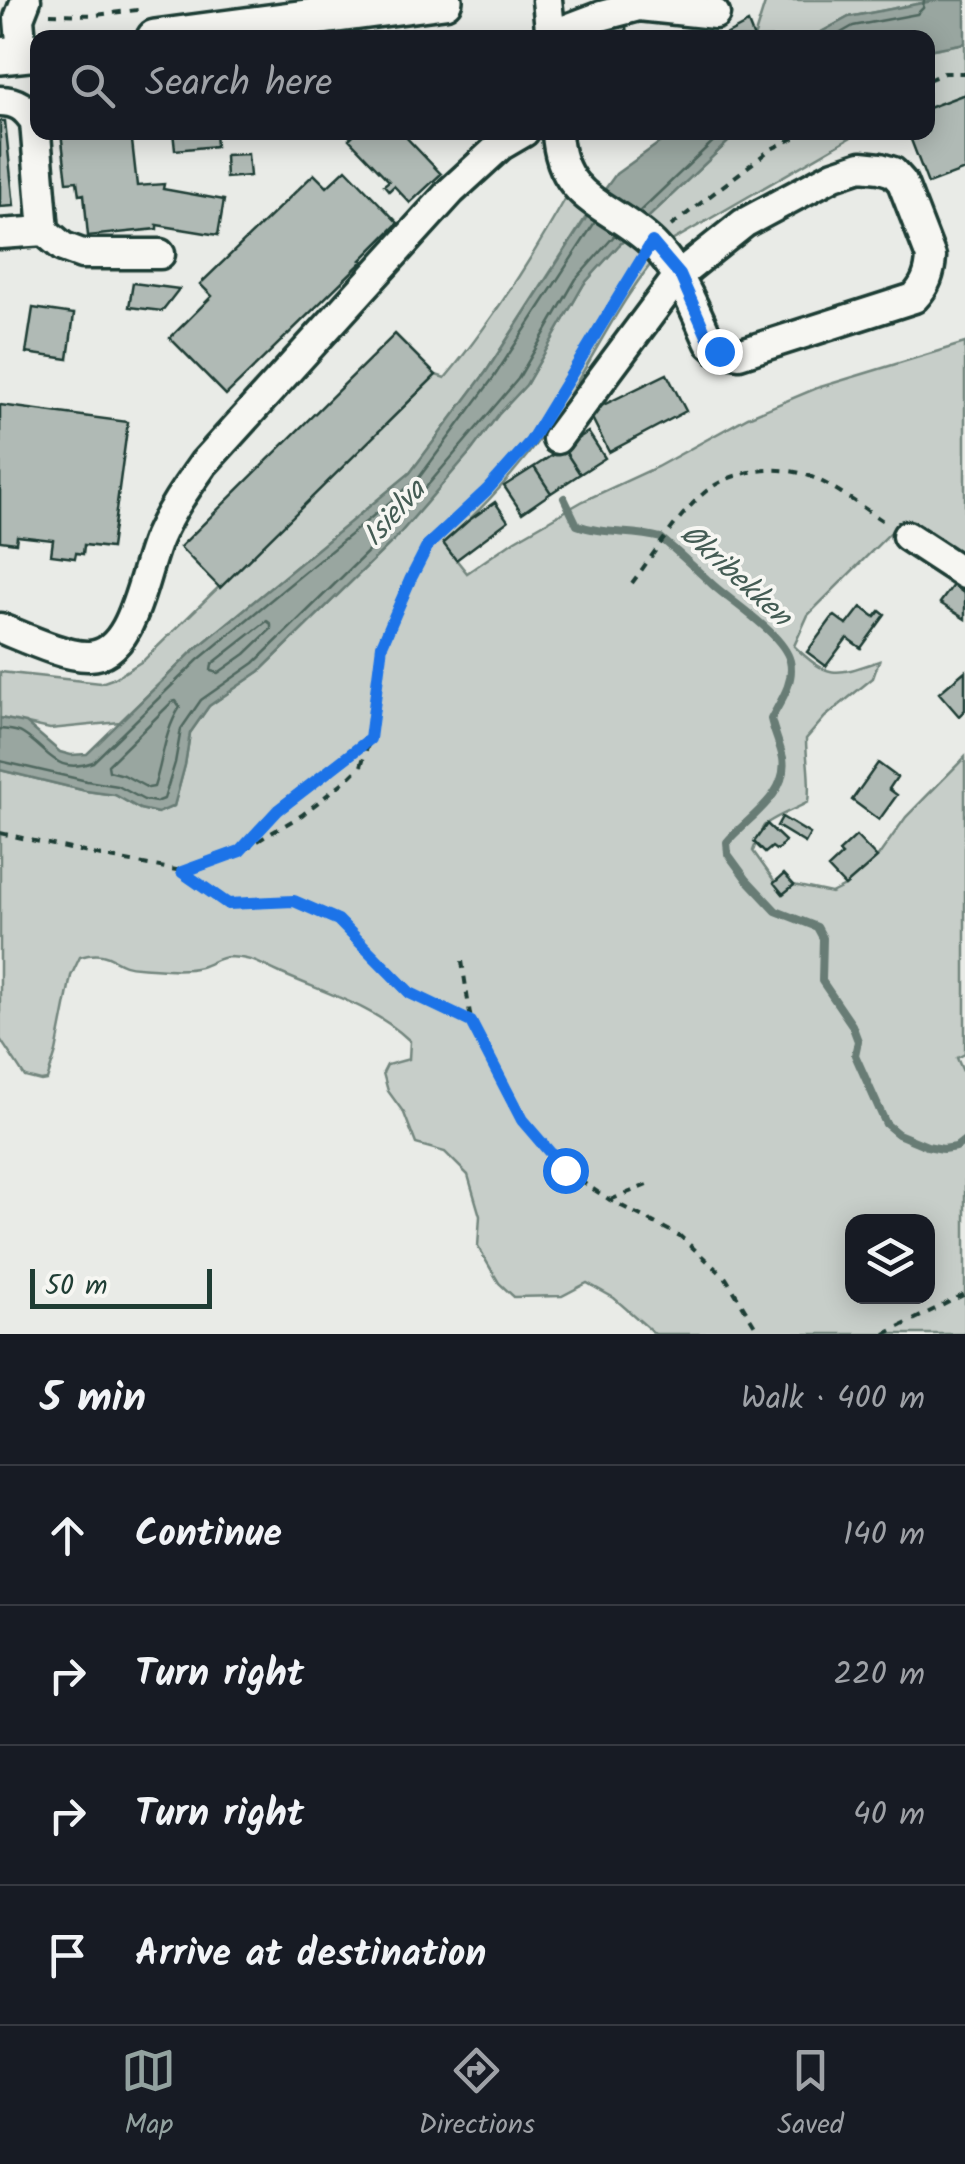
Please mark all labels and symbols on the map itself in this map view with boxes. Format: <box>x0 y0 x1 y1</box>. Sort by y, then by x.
route end <box>697 329 743 375</box>
water label: Isielva <box>351 468 440 559</box>
water label: Økribekken <box>668 513 803 641</box>
route start <box>543 1148 589 1194</box>
scale bar <box>30 1264 212 1308</box>

